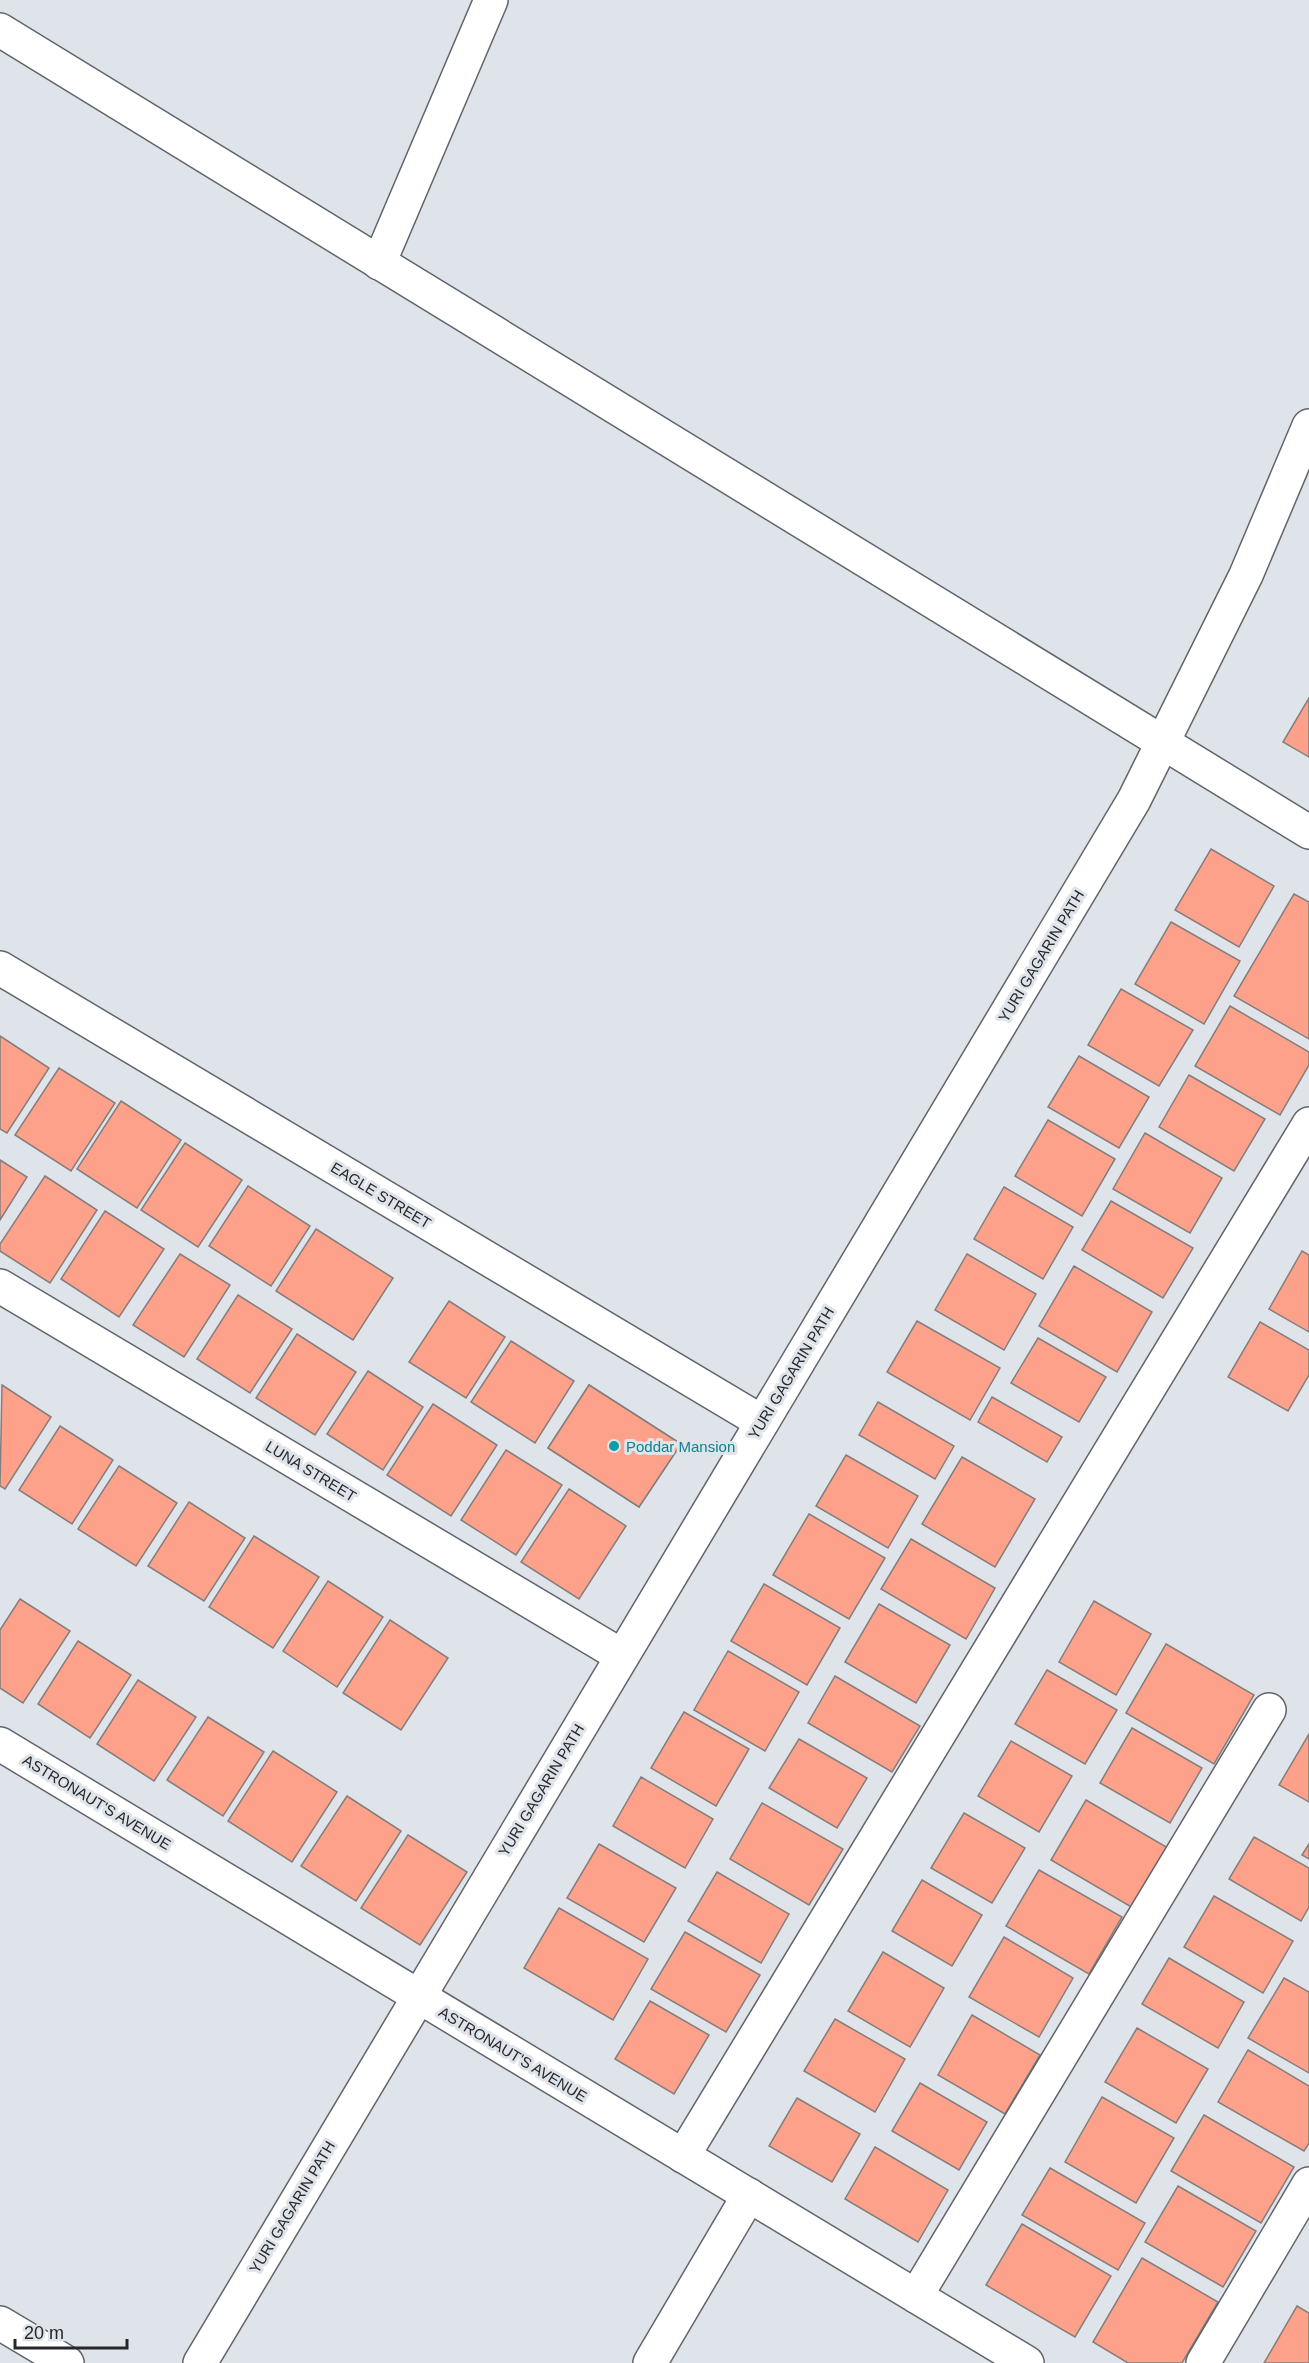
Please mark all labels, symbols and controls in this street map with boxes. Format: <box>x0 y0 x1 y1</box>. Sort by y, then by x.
street label: YURI GAGARIN PATH <box>995 887 1087 1025</box>
street label: EAGLE STREET <box>328 1159 434 1231</box>
street label: YURI GAGARIN PATH <box>745 1304 837 1442</box>
street label: LUNA STREET <box>263 1437 359 1505</box>
place label: Poddar Mansion <box>626 1438 735 1455</box>
marker: Poddar Mansion <box>607 1439 621 1453</box>
street label: YURI GAGARIN PATH <box>495 1721 587 1859</box>
street label: ASTRONAUT'S AVENUE <box>20 1751 174 1853</box>
street label: ASTRONAUT'S AVENUE <box>436 2003 590 2105</box>
street label: YURI GAGARIN PATH <box>246 2138 338 2276</box>
scale bar <box>15 2312 128 2350</box>
text: 20 m <box>24 2323 64 2343</box>

